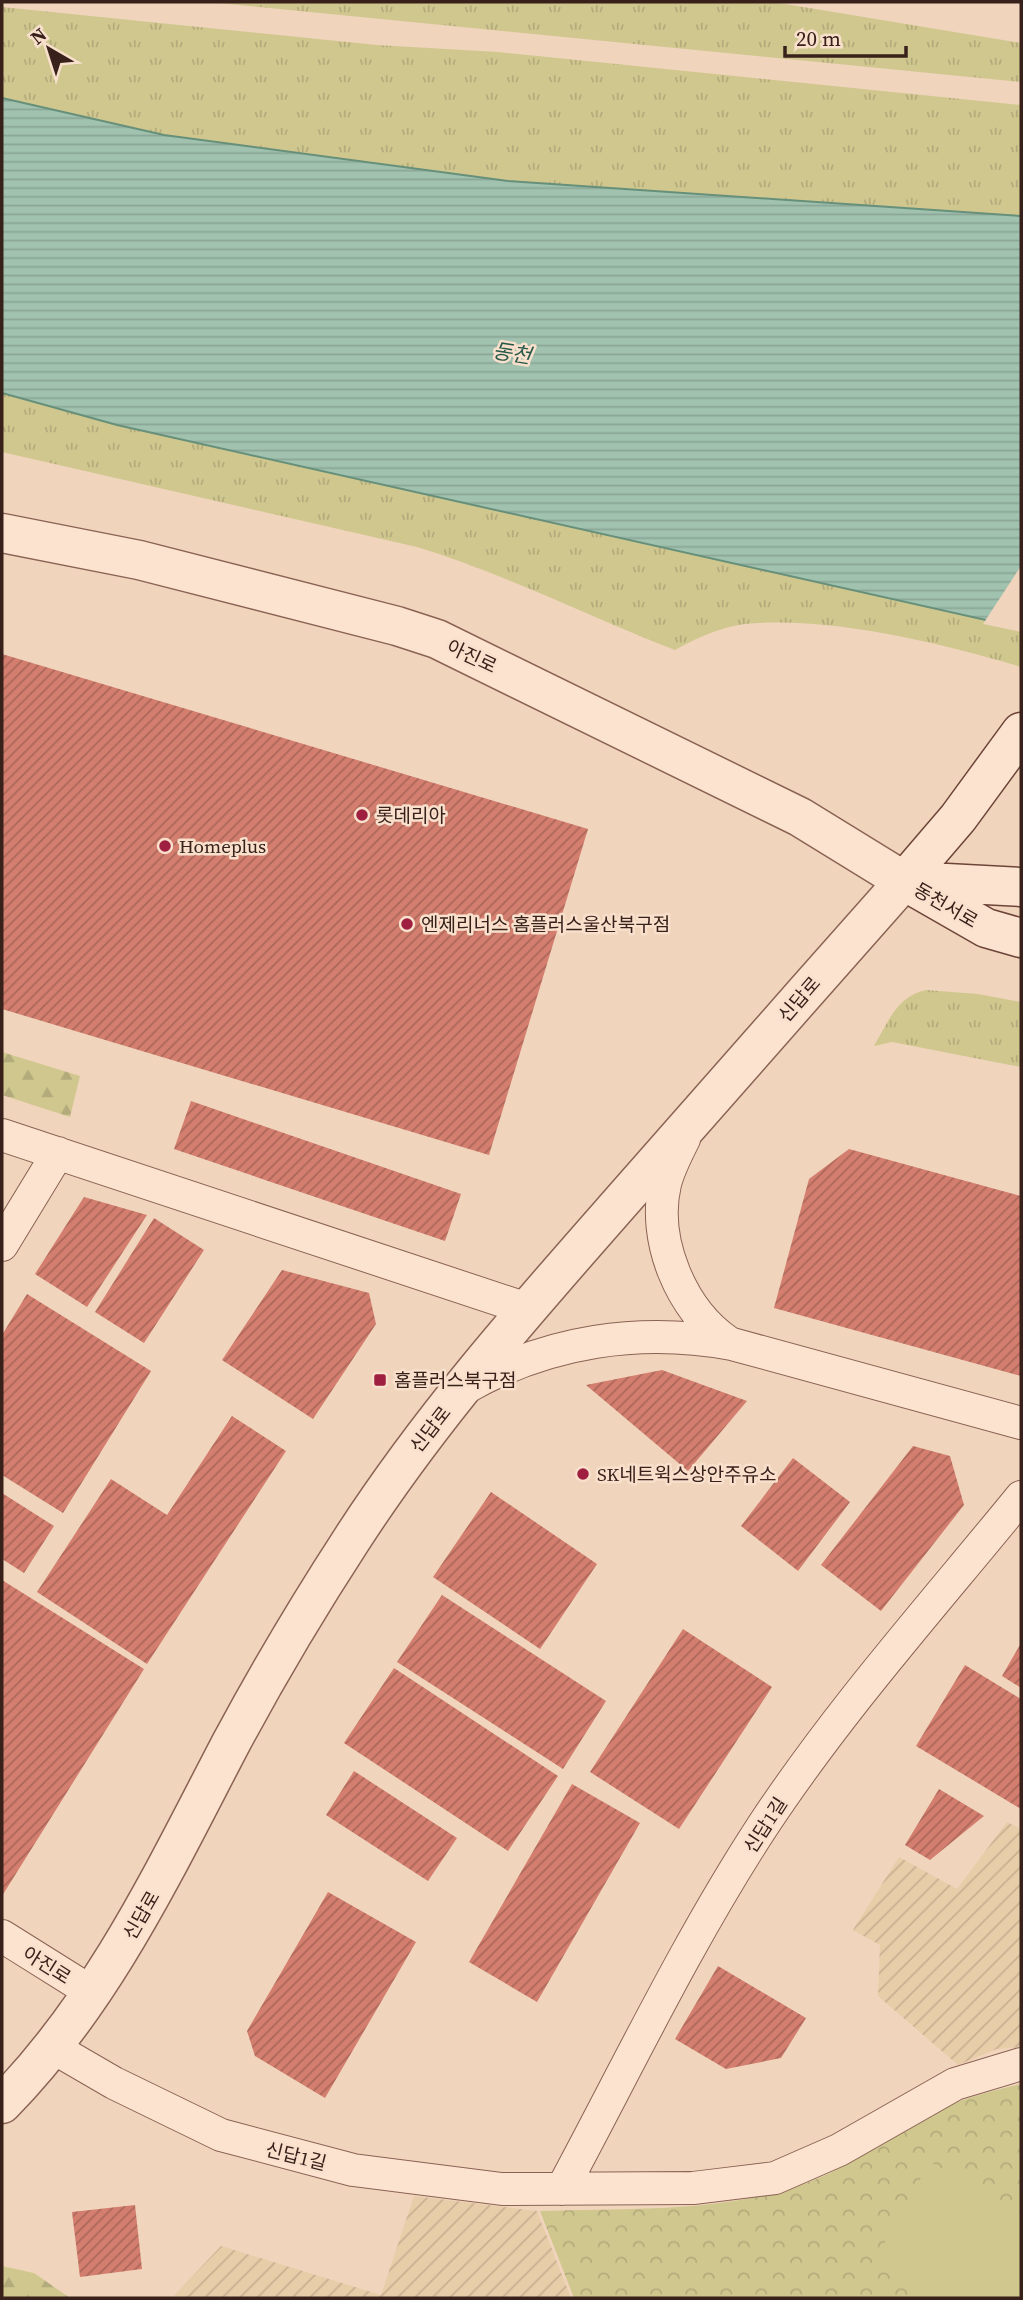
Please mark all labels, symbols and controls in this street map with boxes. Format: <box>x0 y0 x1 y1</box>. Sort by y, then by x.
north arrow <box>14 14 84 84</box>
scale bar <box>785 14 906 58</box>
text: N <box>25 21 52 50</box>
text: 20 m <box>796 24 841 53</box>
water label: 동천 <box>491 336 536 371</box>
street label: 아진로 <box>443 633 501 679</box>
place label: 롯데리아 <box>376 802 446 828</box>
marker: 롯데리아 <box>354 807 370 823</box>
place label: Homeplus <box>179 833 266 859</box>
marker: Homeplus <box>157 838 173 854</box>
street label: 동천서로 <box>909 876 983 934</box>
place label: 엔제리너스 홈플러스울산북구점 <box>421 911 670 937</box>
marker: 엔제리너스 홈플러스울산북구점 <box>399 916 415 932</box>
street label: 신답로 <box>772 971 826 1027</box>
place label: 홈플러스북구점 <box>394 1367 516 1393</box>
marker: 홈플러스북구점 <box>372 1372 388 1388</box>
street label: 신답로 <box>404 1400 456 1458</box>
place label: SK네트윅스상안주유소 <box>597 1461 777 1487</box>
marker: SK네트윅스상안주유소 <box>575 1466 591 1482</box>
street label: 신답1길 <box>737 1792 793 1858</box>
street label: 신답로 <box>117 1886 165 1944</box>
street label: 아진로 <box>18 1940 76 1990</box>
street label: 신답1길 <box>263 2136 329 2176</box>

